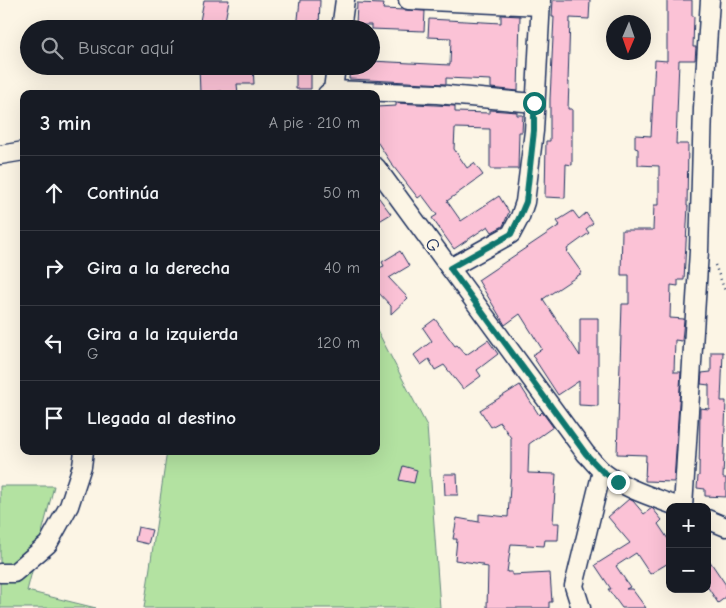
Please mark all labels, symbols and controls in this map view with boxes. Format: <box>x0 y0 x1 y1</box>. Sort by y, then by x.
north arrow <box>606 15 651 60</box>
search box <box>20 20 380 75</box>
icon: search <box>38 34 66 62</box>
text: Buscar aquí <box>78 37 174 59</box>
route start <box>523 92 546 115</box>
text: 3 min <box>40 111 91 135</box>
text: A pie · 210 m <box>269 114 360 132</box>
icon: ahead <box>40 179 68 207</box>
text: Continúa <box>87 182 159 204</box>
text: 50 m <box>323 184 360 202</box>
street label: G <box>420 234 445 257</box>
icon: right <box>40 254 68 282</box>
text: Gira a la derecha <box>87 257 230 279</box>
text: 40 m <box>324 259 360 277</box>
text: Gira a la izquierda <box>87 323 238 345</box>
icon: left <box>40 329 68 357</box>
text: 120 m <box>317 334 360 352</box>
text: G <box>87 345 98 363</box>
icon: arrive <box>40 404 68 432</box>
text: Llegada al destino <box>87 407 236 429</box>
route end <box>607 471 630 494</box>
map controls <box>666 503 711 593</box>
button: + <box>666 503 711 548</box>
button: − <box>666 548 711 593</box>

